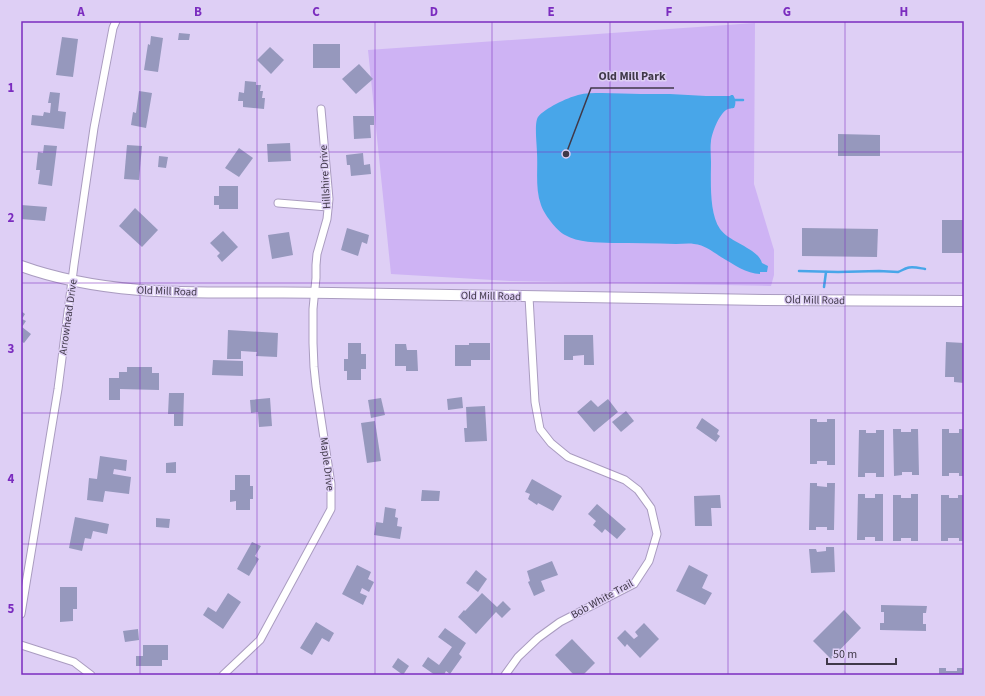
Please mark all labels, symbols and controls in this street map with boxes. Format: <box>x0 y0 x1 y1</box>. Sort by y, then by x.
text: A <box>76 3 85 21</box>
text: B <box>194 3 202 21</box>
text: C <box>312 3 320 21</box>
text: D <box>430 3 438 21</box>
text: E <box>547 3 555 21</box>
text: F <box>666 3 673 21</box>
text: G <box>783 3 791 21</box>
text: H <box>900 3 908 21</box>
callout: Old Mill Park <box>591 64 674 88</box>
text: Old Mill Park <box>598 68 666 85</box>
text: 1 <box>8 79 15 97</box>
street label: Hillshire Drive <box>316 144 334 209</box>
text: 2 <box>8 209 15 227</box>
street label: Arrowhead Drive <box>55 278 81 356</box>
street label: Old Mill Road <box>136 282 198 300</box>
street label: Old Mill Road <box>461 288 521 304</box>
street label: Old Mill Road <box>785 292 845 308</box>
text: 3 <box>8 340 15 358</box>
street label: Maple Drive <box>316 436 338 492</box>
text: 4 <box>8 470 15 488</box>
street label: Bob White Trail <box>568 576 636 622</box>
text: 5 <box>8 600 15 618</box>
scale bar <box>827 640 896 666</box>
text: 50 m <box>833 646 857 663</box>

